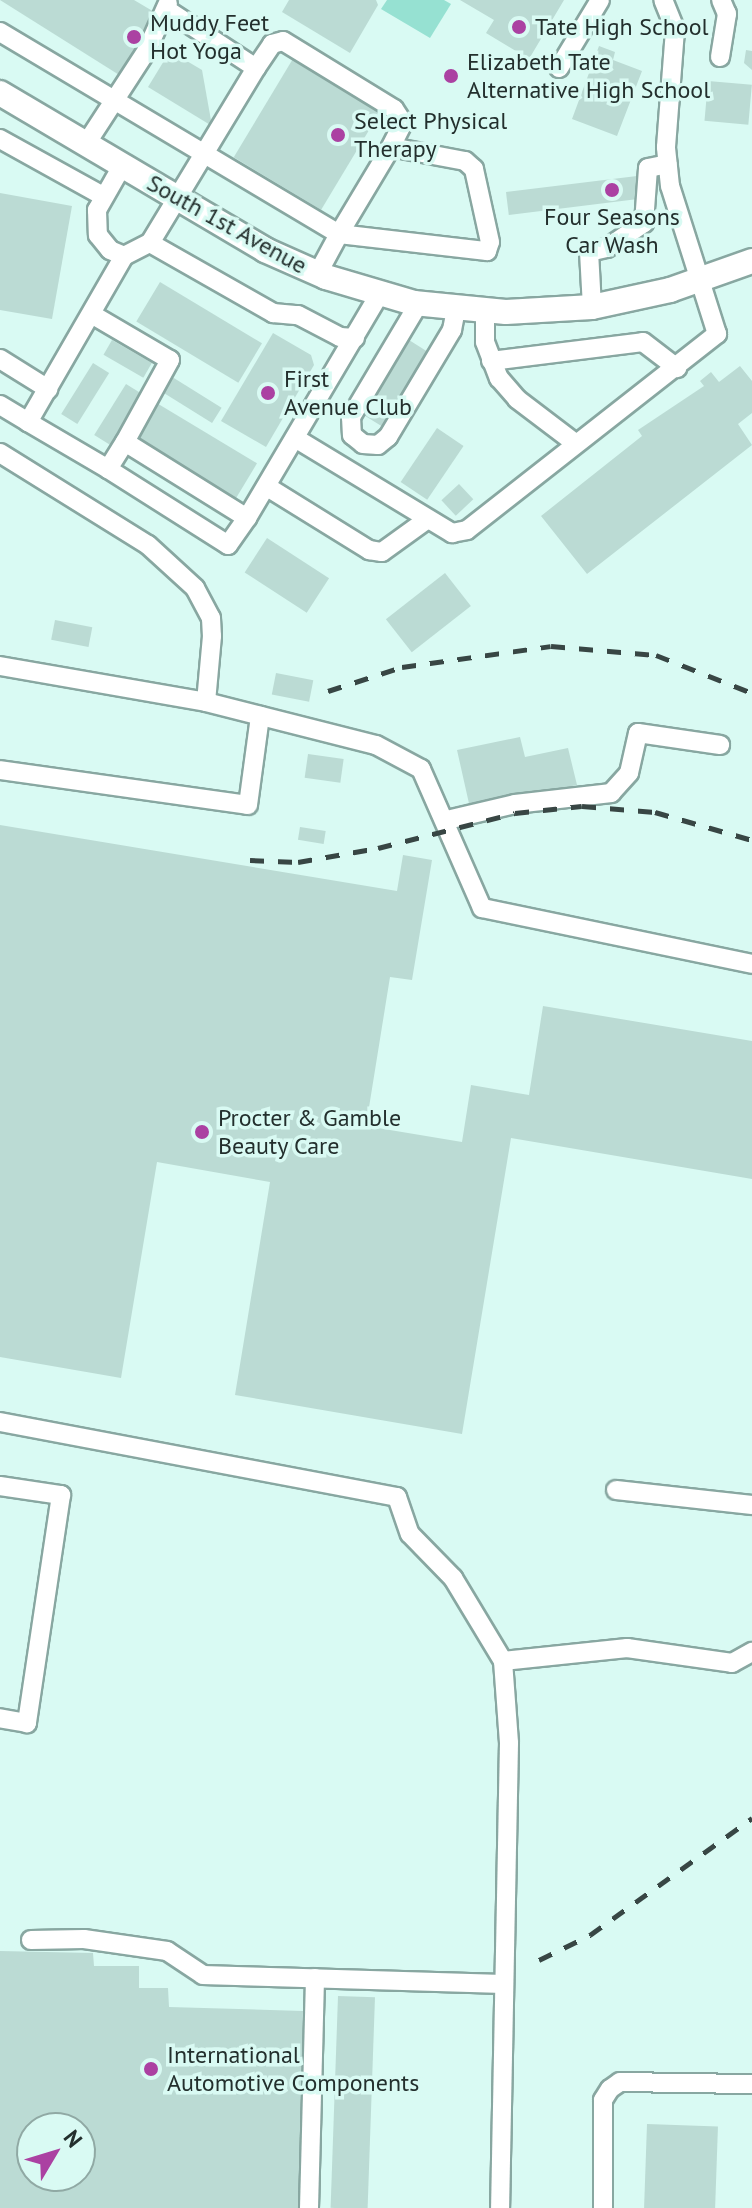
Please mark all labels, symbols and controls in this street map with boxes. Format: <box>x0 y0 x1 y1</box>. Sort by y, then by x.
place label: Muddy Feet Hot Yoga <box>150 9 270 65</box>
place label: Tate High School <box>535 13 709 41</box>
marker: Tate High School <box>510 18 528 36</box>
marker: Muddy Feet Hot Yoga <box>125 28 143 46</box>
place label: Elizabeth Tate Alternative High School <box>467 48 710 104</box>
marker: Elizabeth Tate Alternative High School <box>442 67 460 85</box>
place label: Select Physical Therapy <box>354 107 507 163</box>
marker: Select Physical Therapy <box>329 126 347 144</box>
street label: South 1st Avenue <box>142 168 312 280</box>
marker: Four Seasons Car Wash <box>603 181 621 199</box>
place label: Four Seasons Car Wash <box>544 203 680 259</box>
place label: First Avenue Club <box>284 365 412 421</box>
marker: First Avenue Club <box>259 384 277 402</box>
place label: Procter & Gamble Beauty Care <box>218 1104 401 1160</box>
marker: Procter & Gamble Beauty Care <box>193 1123 211 1141</box>
place label: International Automotive Components <box>167 2041 419 2097</box>
marker: International Automotive Components <box>142 2060 160 2078</box>
north arrow <box>16 2112 96 2192</box>
text: N <box>58 2124 89 2153</box>

